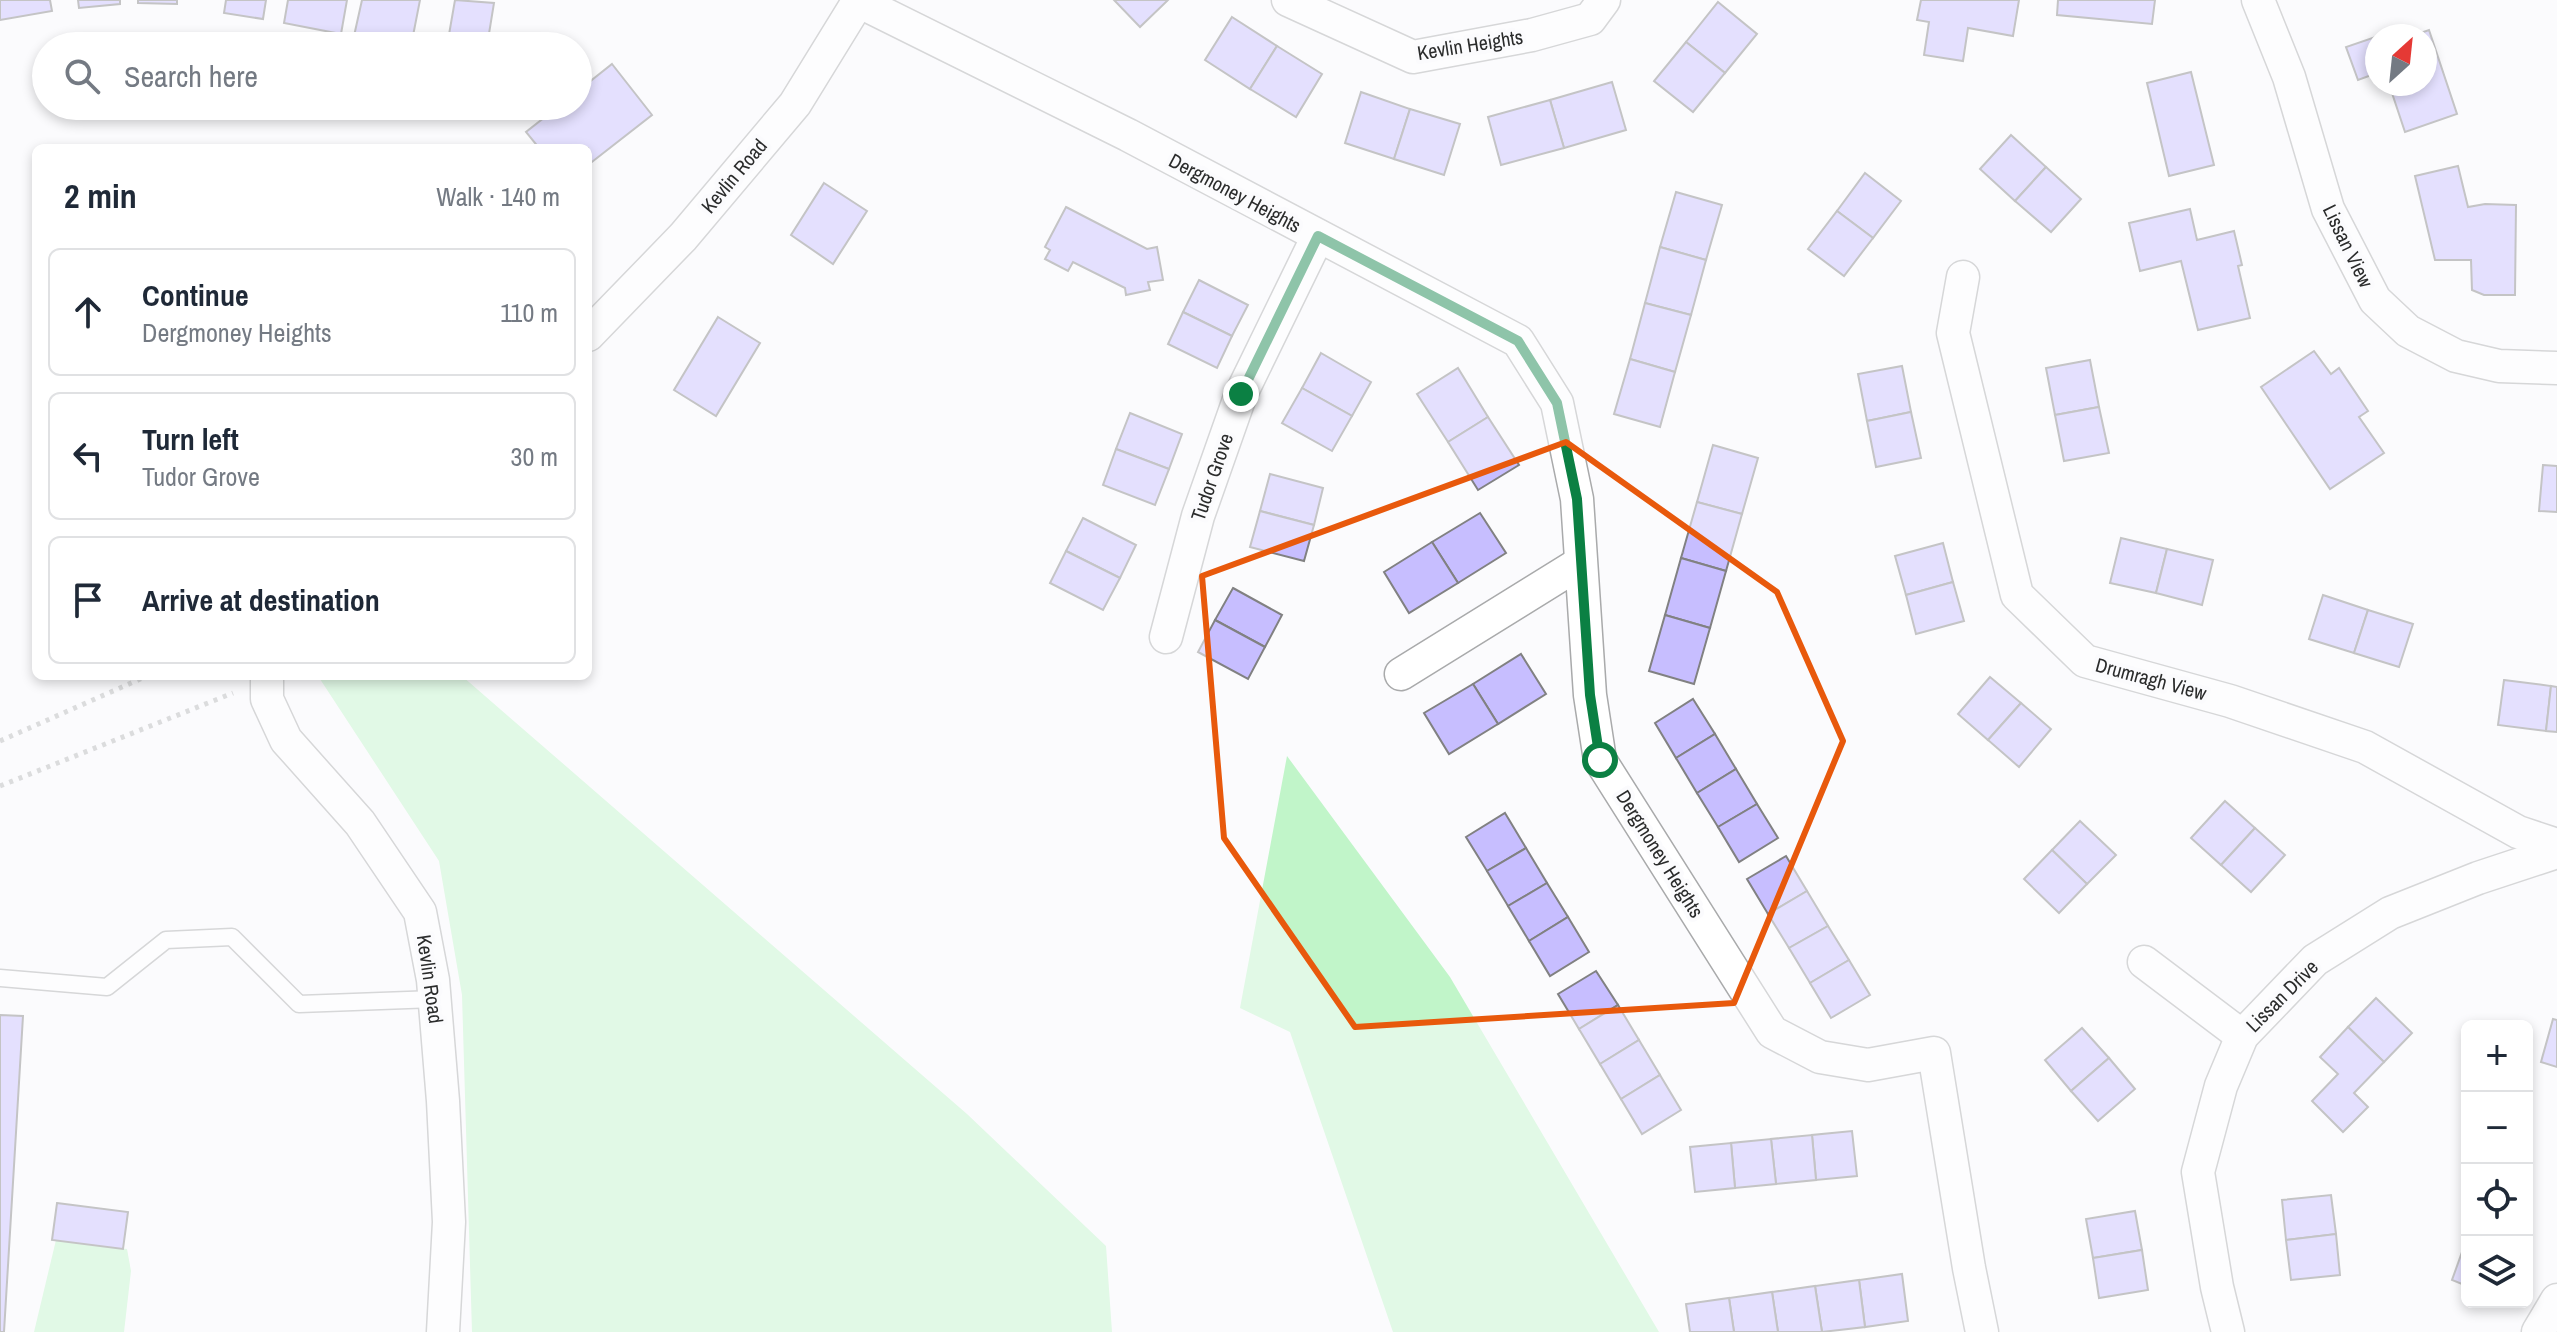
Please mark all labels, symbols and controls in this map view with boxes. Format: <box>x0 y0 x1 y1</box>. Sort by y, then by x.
street label: Kevlin Heights <box>1415 23 1525 66</box>
north arrow <box>2365 24 2437 96</box>
search box <box>32 32 592 120</box>
icon: search <box>60 54 104 98</box>
text: Search here <box>124 56 258 96</box>
street label: Kevlin Road <box>695 133 773 219</box>
street label: Dergmoney Heights <box>1165 146 1306 239</box>
text: 2 min <box>64 173 137 219</box>
text: Walk · 140 m <box>436 179 560 214</box>
street label: Lissan View <box>2317 200 2380 292</box>
text: Continue <box>142 275 249 315</box>
icon: ahead <box>66 290 110 334</box>
text: 110 m <box>500 295 558 330</box>
text: Dergmoney Heights <box>142 315 332 350</box>
route end <box>1223 376 1259 412</box>
text: Turn left <box>142 419 239 459</box>
street label: Tudor Grove <box>1184 430 1239 524</box>
icon: left <box>66 434 110 478</box>
text: 30 m <box>511 439 558 474</box>
text: Tudor Grove <box>142 459 260 494</box>
icon: arrive <box>66 578 110 622</box>
text: Arrive at destination <box>142 580 380 620</box>
street label: Drumragh View <box>2093 651 2210 706</box>
route start <box>1582 742 1618 778</box>
street label: Dergmoney Heights <box>1610 785 1711 923</box>
street label: Kevlin Road <box>411 933 450 1025</box>
street label: Lissan Drive <box>2240 954 2324 1038</box>
map controls <box>2461 1020 2533 1308</box>
button: + <box>2461 1020 2533 1092</box>
button: − <box>2461 1092 2533 1164</box>
button: locate <box>2461 1164 2533 1236</box>
button: layers <box>2461 1236 2533 1308</box>

